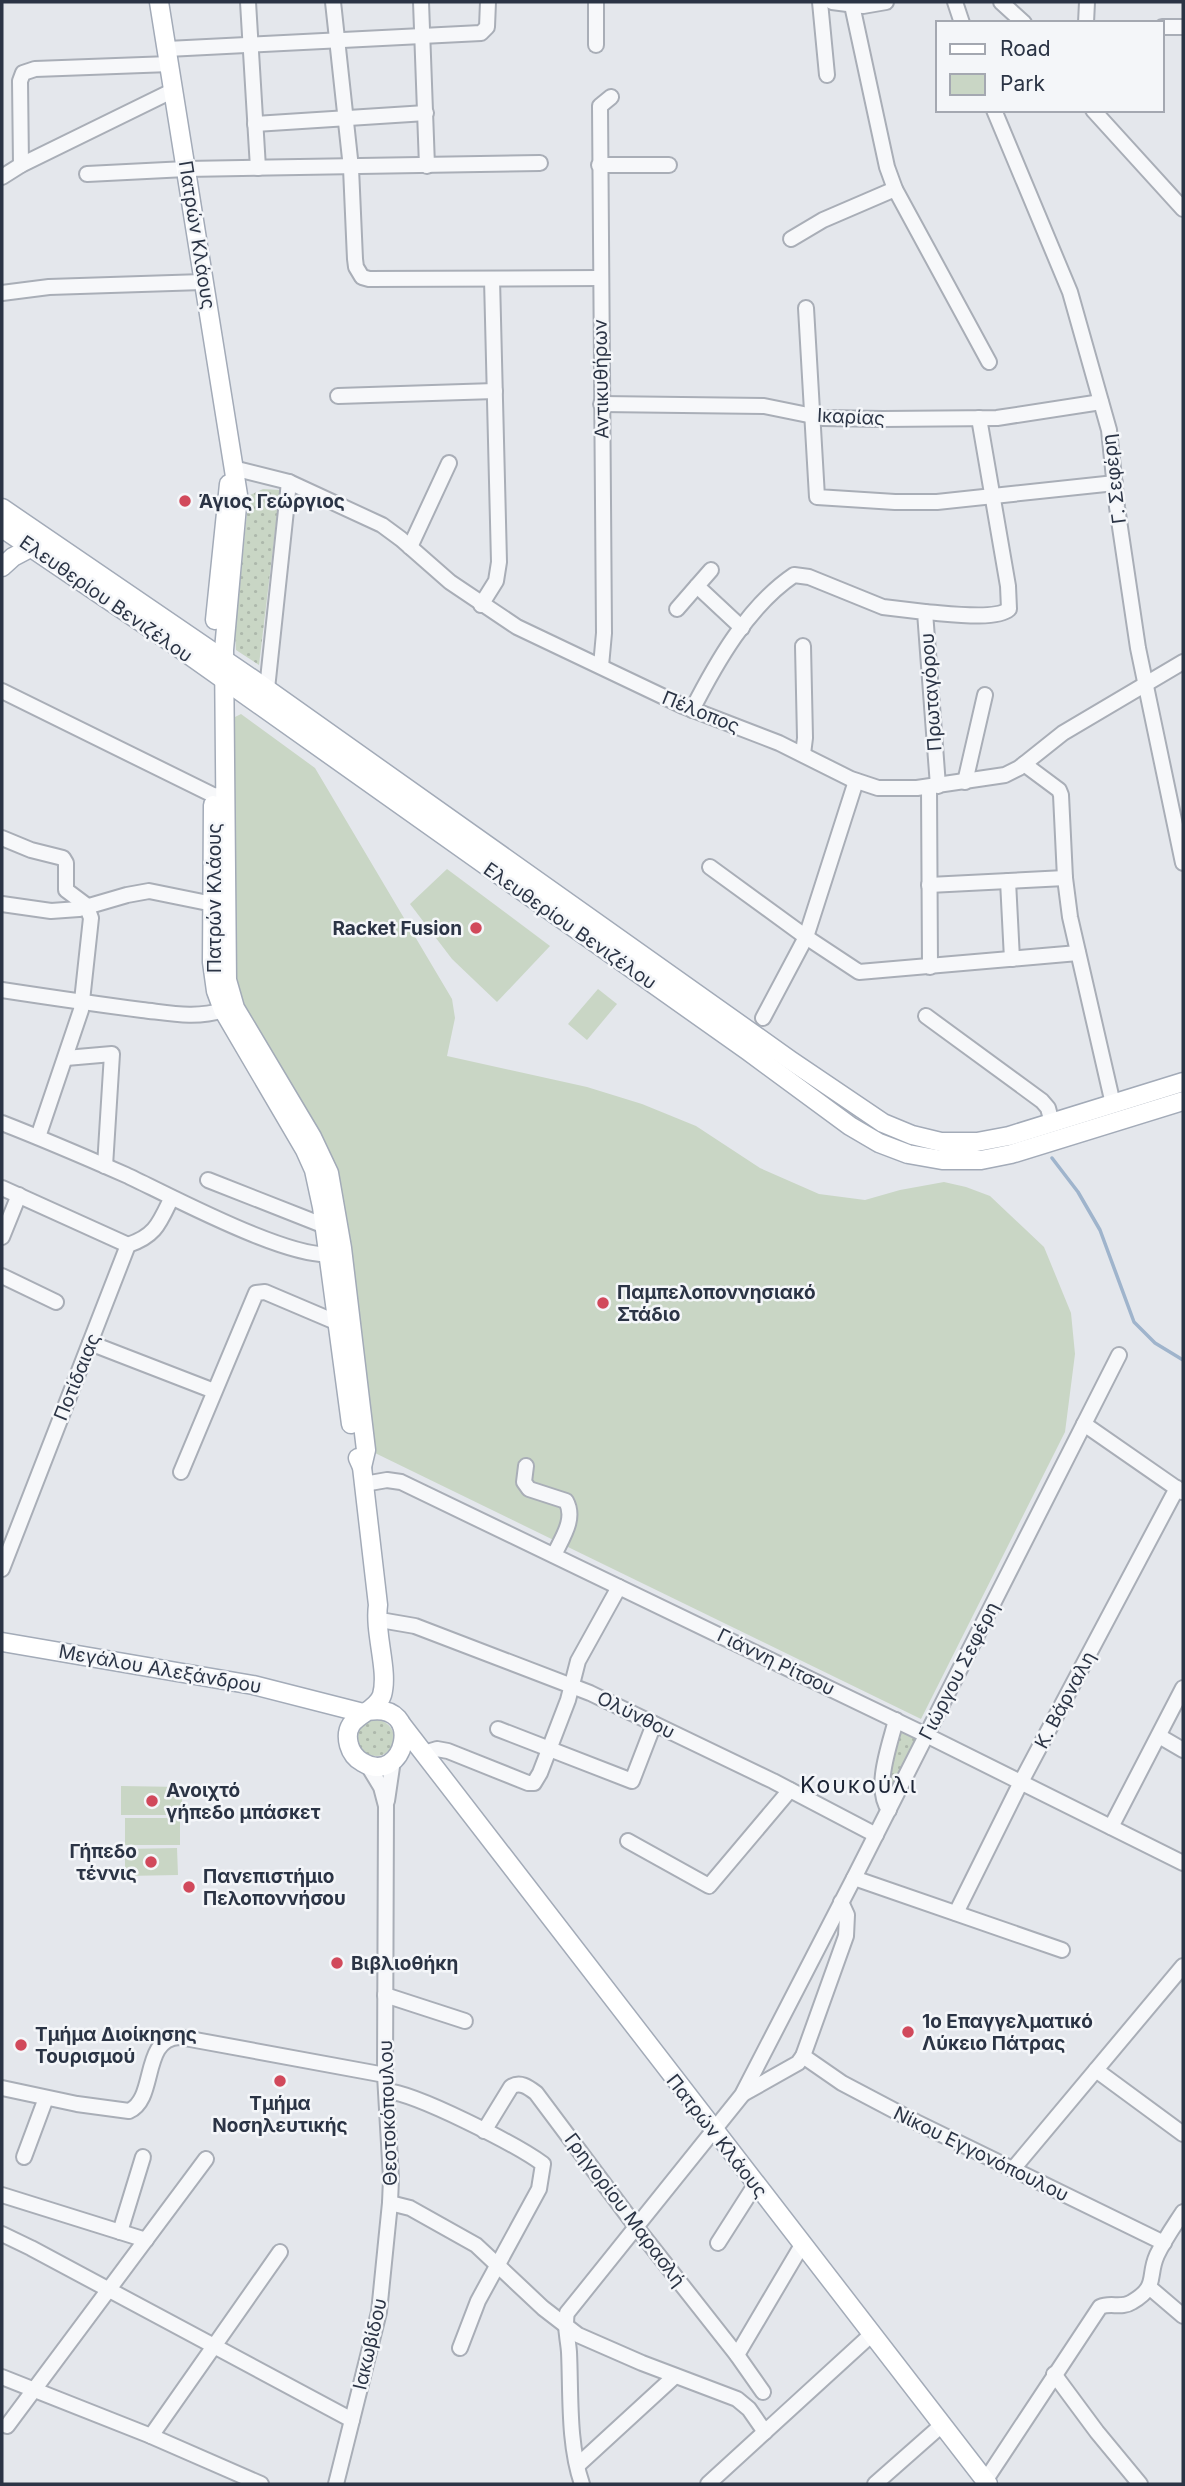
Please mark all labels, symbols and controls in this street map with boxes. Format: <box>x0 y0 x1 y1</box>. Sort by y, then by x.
legend <box>936 21 1164 112</box>
text: Road <box>1000 36 1051 61</box>
text: Park <box>1000 71 1045 96</box>
street label: Πατρών Κλάους <box>174 159 220 311</box>
street label: Αντικυθήρων <box>588 319 614 439</box>
street label: Ικαρίας <box>816 404 886 430</box>
street label: Γ. Σεφέρη <box>1097 433 1131 525</box>
place label: Άγιος Γεώργιος <box>199 490 345 513</box>
marker: Άγιος Γεώργιος <box>177 493 193 509</box>
street label: Ελευθερίου Βενιζέλου <box>15 531 197 667</box>
street label: Πρωταγόρου <box>915 632 947 752</box>
street label: Πέλοπος <box>659 686 743 738</box>
street label: Πατρών Κλάους <box>203 823 226 973</box>
street label: Ελευθερίου Βενιζέλου <box>479 858 661 994</box>
place label: Racket Fusion <box>332 917 462 940</box>
marker: Racket Fusion <box>468 920 484 936</box>
place label: Παμπελοποννησιακό Στάδιο <box>617 1281 816 1326</box>
marker: Παμπελοποννησιακό Στάδιο <box>595 1295 611 1311</box>
street label: Ποτίδαιας <box>49 1330 105 1424</box>
street label: Γιώργου Σεφέρη <box>914 1598 1004 1744</box>
street label: Γιάννη Ρίτσου <box>714 1624 838 1700</box>
street label: Μεγάλου Αλεξάνδρου <box>57 1640 263 1698</box>
street label: Κ. Βάρναλη <box>1030 1647 1100 1753</box>
street label: Ολύνθου <box>593 1686 679 1744</box>
district label: Κουκούλι <box>800 1771 918 1799</box>
place label: Ανοιχτό γήπεδο μπάσκετ <box>166 1779 321 1824</box>
marker: Ανοιχτό γήπεδο μπάσκετ <box>144 1793 160 1809</box>
place label: Γήπεδο τέννις <box>69 1840 137 1885</box>
marker: Γήπεδο τέννις <box>143 1854 159 1870</box>
place label: Πανεπιστήμιο Πελοποννήσου <box>203 1865 346 1910</box>
marker: Πανεπιστήμιο Πελοποννήσου <box>181 1879 197 1895</box>
place label: Βιβλιοθήκη <box>351 1952 458 1975</box>
marker: Βιβλιοθήκη <box>329 1955 345 1971</box>
place label: 1o Επαγγελματικό Λύκειο Πάτρας <box>922 2010 1093 2055</box>
place label: Τμήμα Διοίκησης Τουρισμού <box>35 2023 197 2068</box>
marker: 1o Επαγγελματικό Λύκειο Πάτρας <box>900 2024 916 2040</box>
marker: Τμήμα Διοίκησης Τουρισμού <box>13 2037 29 2053</box>
street label: Θεοτοκόπουλου <box>374 2040 402 2186</box>
street label: Πατρών Κλάους <box>662 2070 772 2202</box>
marker: Τμήμα Νοσηλευτικής <box>272 2073 288 2089</box>
place label: Τμήμα Νοσηλευτικής <box>212 2092 348 2137</box>
street label: Νίκου Εγγονόπουλου <box>890 2102 1072 2206</box>
street label: Γρηγορίου Μαρασλή <box>560 2129 690 2291</box>
street label: Ιακωβίδου <box>348 2296 392 2392</box>

